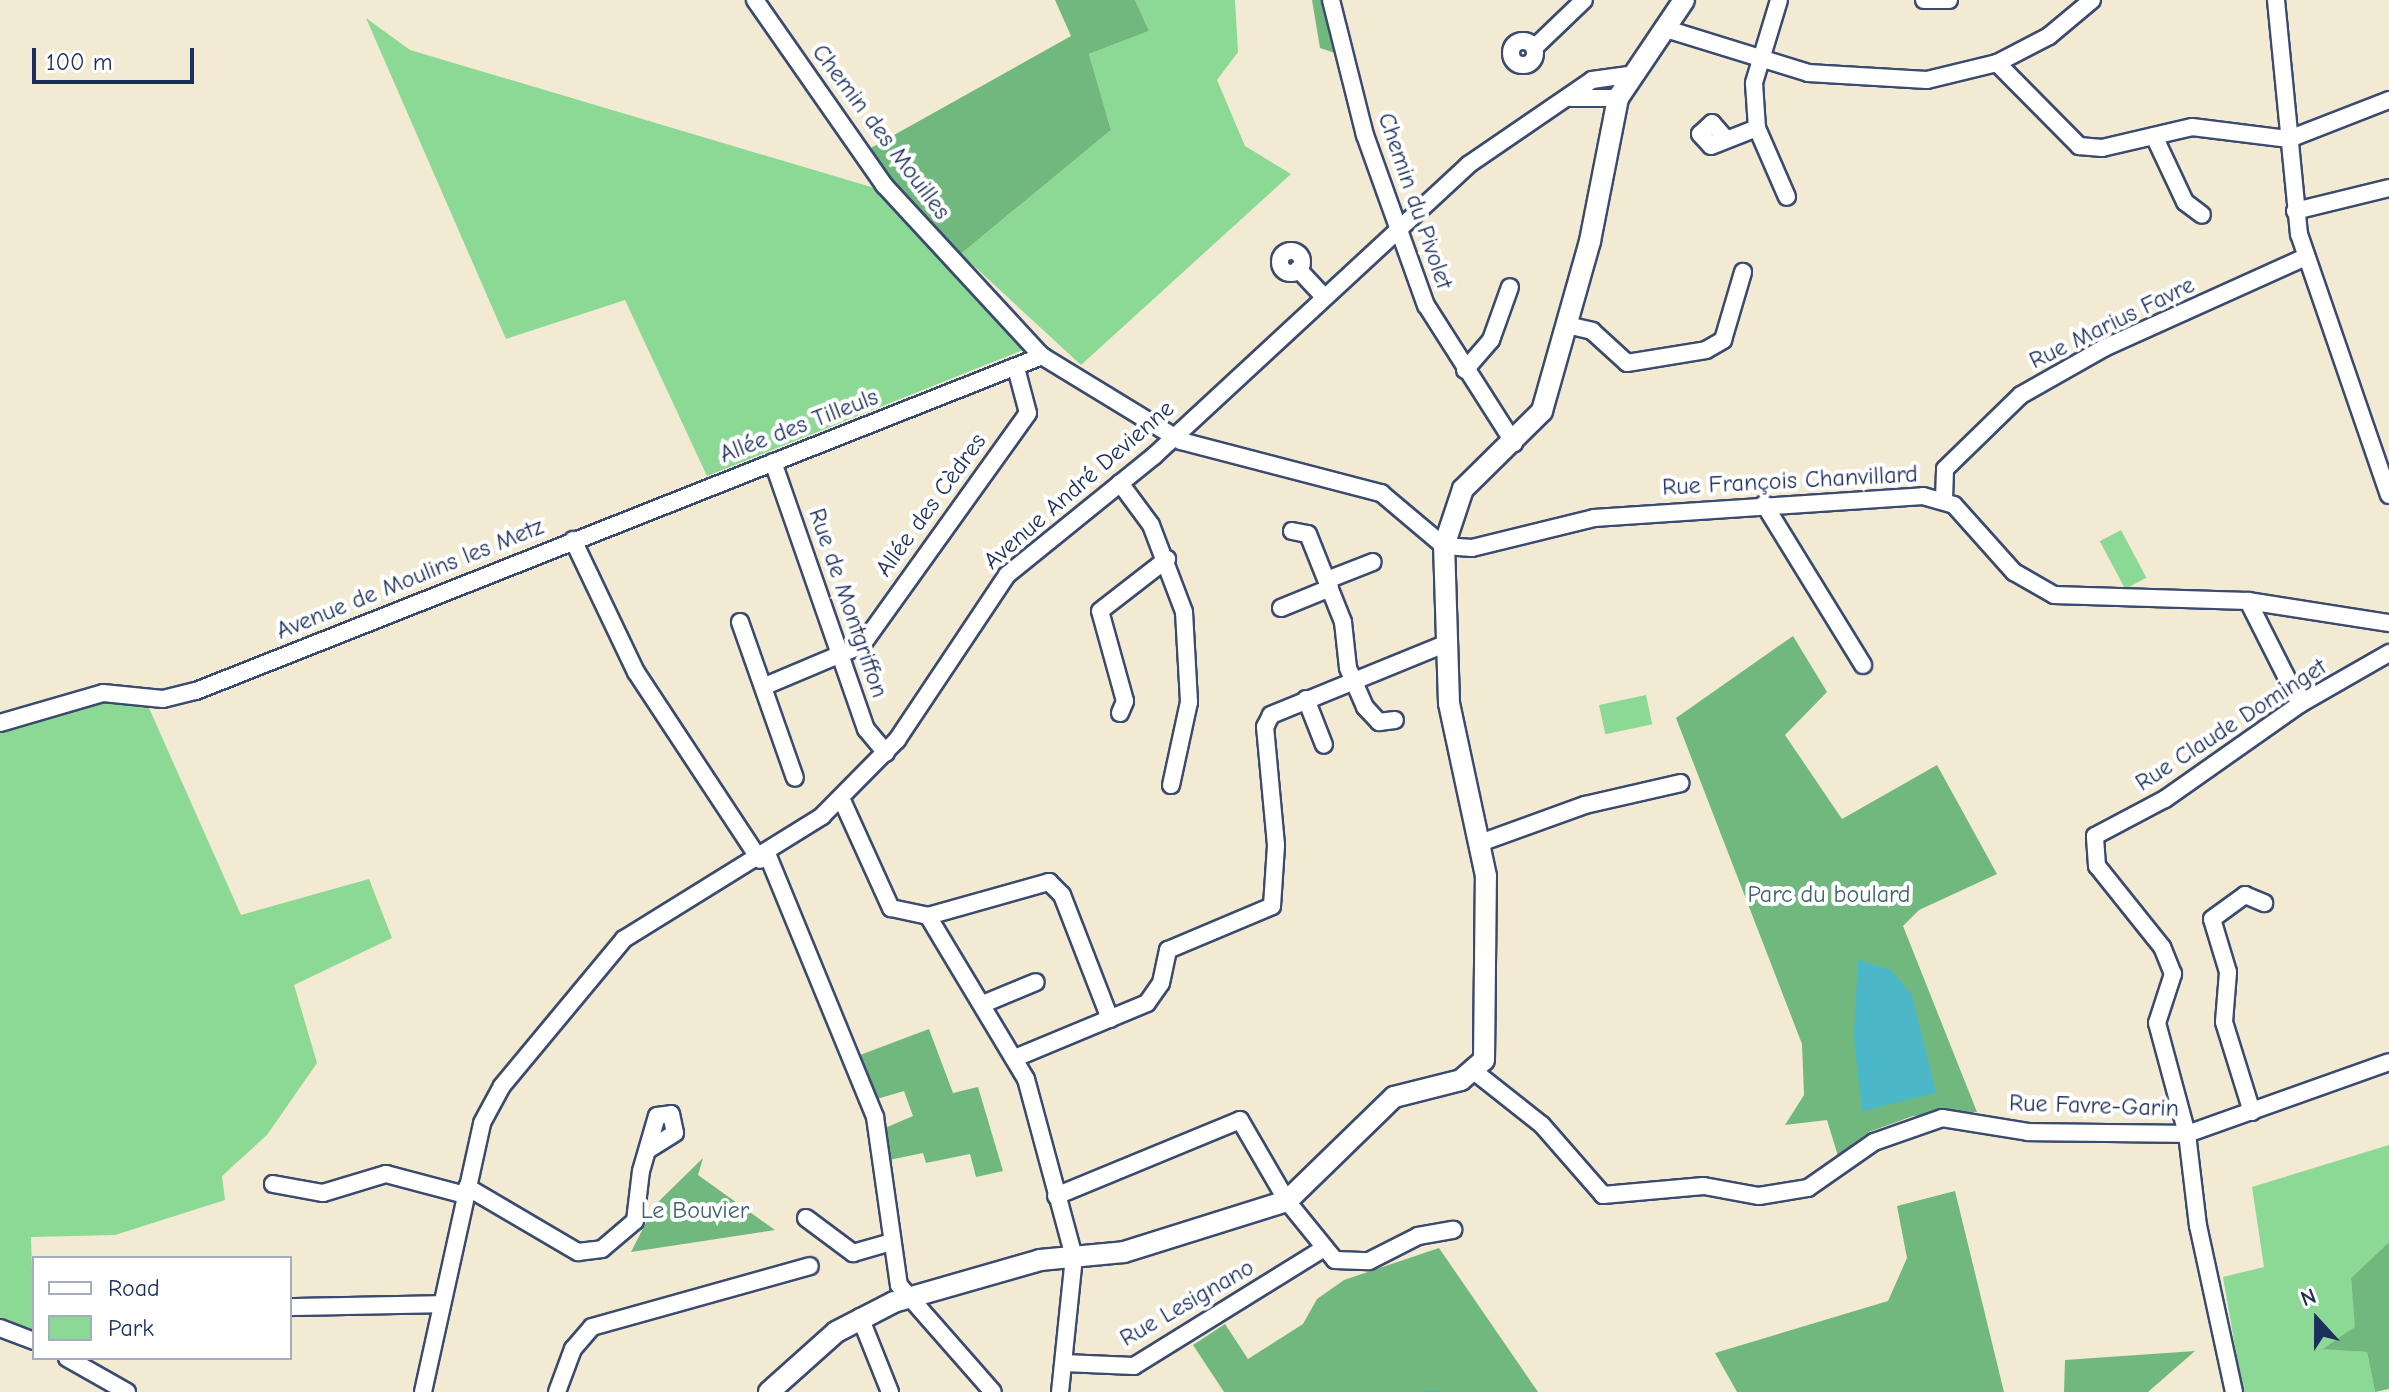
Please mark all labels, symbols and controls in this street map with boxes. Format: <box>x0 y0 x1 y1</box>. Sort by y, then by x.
scale bar <box>36 32 198 82</box>
street label: Chemin des Mouilles <box>806 39 956 225</box>
text: 100 m <box>46 48 113 76</box>
street label: Chemin du Pivolet <box>1371 109 1459 293</box>
street label: Rue Marius Favre <box>2025 271 2199 375</box>
street label: Allée des Tilleuls <box>716 383 882 469</box>
street label: Avenue André Devienne <box>978 394 1180 576</box>
street label: Allée des Cèdres <box>869 428 993 582</box>
street label: Rue François Chanvillard <box>1661 460 1919 502</box>
street label: Rue de Montgriffon <box>802 505 894 701</box>
street label: Avenue de Moulins les Metz <box>272 512 548 646</box>
street label: Rue Claude Dominget <box>2130 652 2332 798</box>
park label: Parc du boulard <box>1747 881 1911 909</box>
street label: Rue Favre-Garin <box>2009 1089 2179 1123</box>
park label: Le Bouvier <box>641 1197 749 1225</box>
street label: Rue Lesignano <box>1115 1253 1259 1353</box>
legend <box>32 1256 292 1360</box>
text: Road <box>108 1274 160 1302</box>
north arrow <box>2277 1280 2357 1360</box>
text: N <box>2297 1283 2320 1312</box>
text: Park <box>108 1314 154 1342</box>

